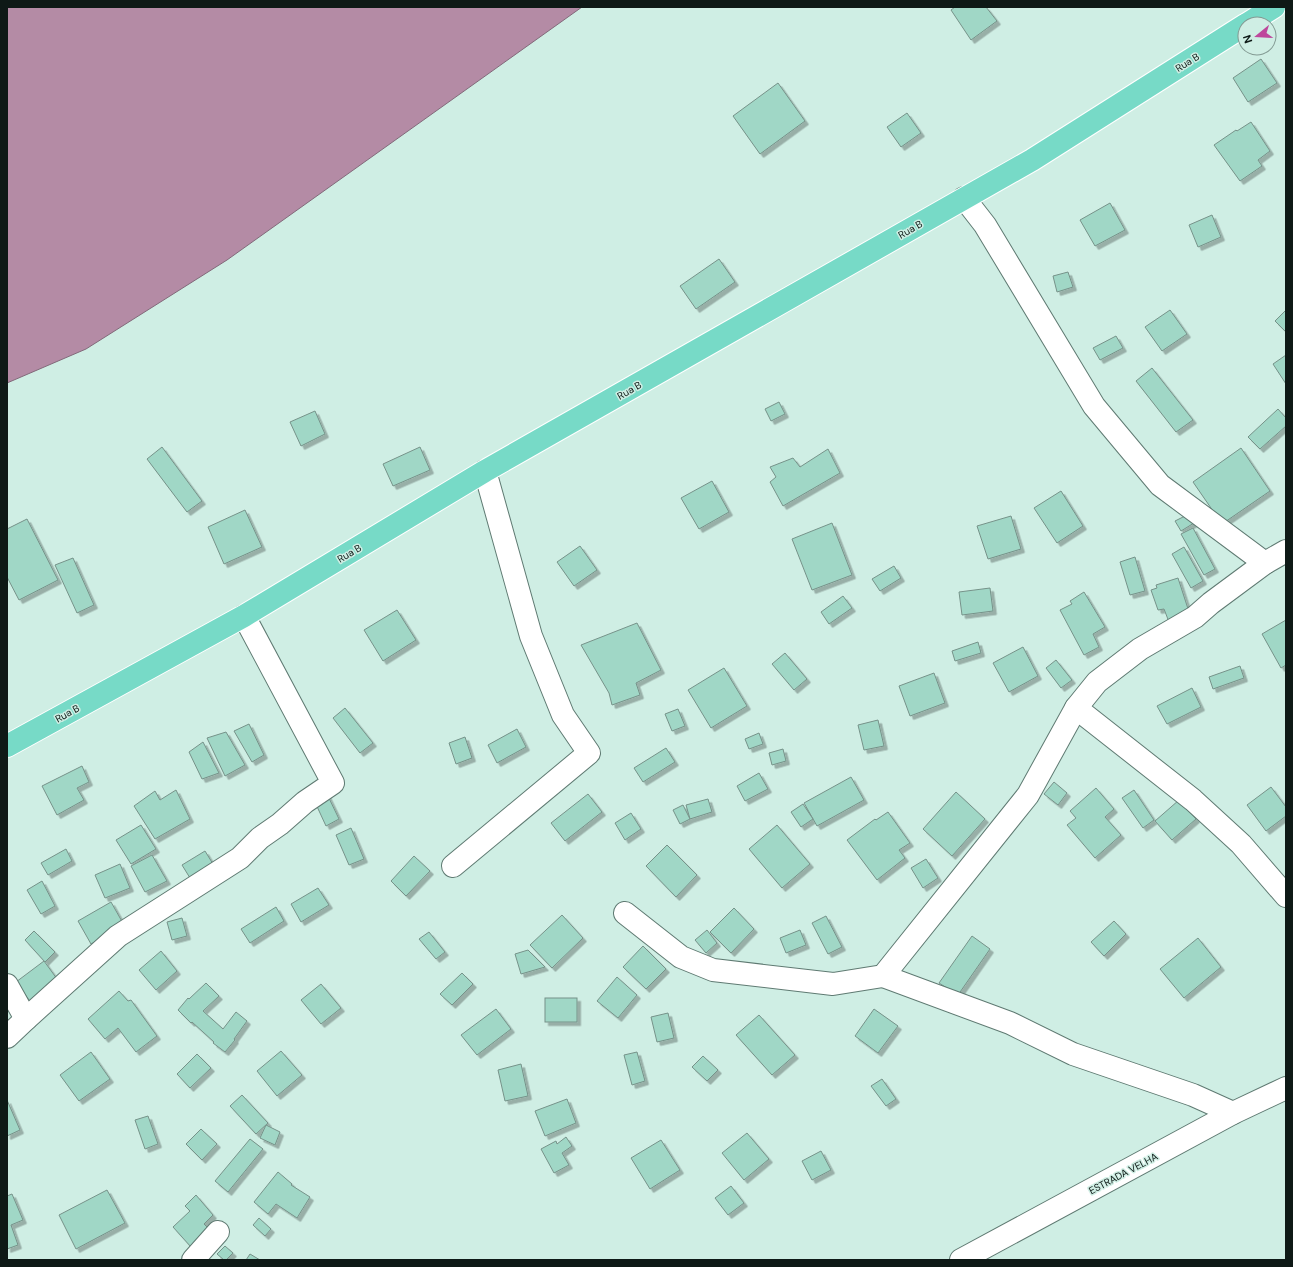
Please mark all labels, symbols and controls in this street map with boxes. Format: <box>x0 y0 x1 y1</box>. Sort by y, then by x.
north arrow <box>1237 16 1277 56</box>
text: N <box>1240 33 1255 45</box>
street label: Rua B <box>1173 50 1202 75</box>
street label: Rua B <box>896 217 925 242</box>
street label: Rua B <box>615 378 644 403</box>
street label: Rua B <box>335 541 364 566</box>
street label: Rua B <box>53 701 82 725</box>
street label: ESTRADA VELHA <box>1087 1150 1160 1197</box>

